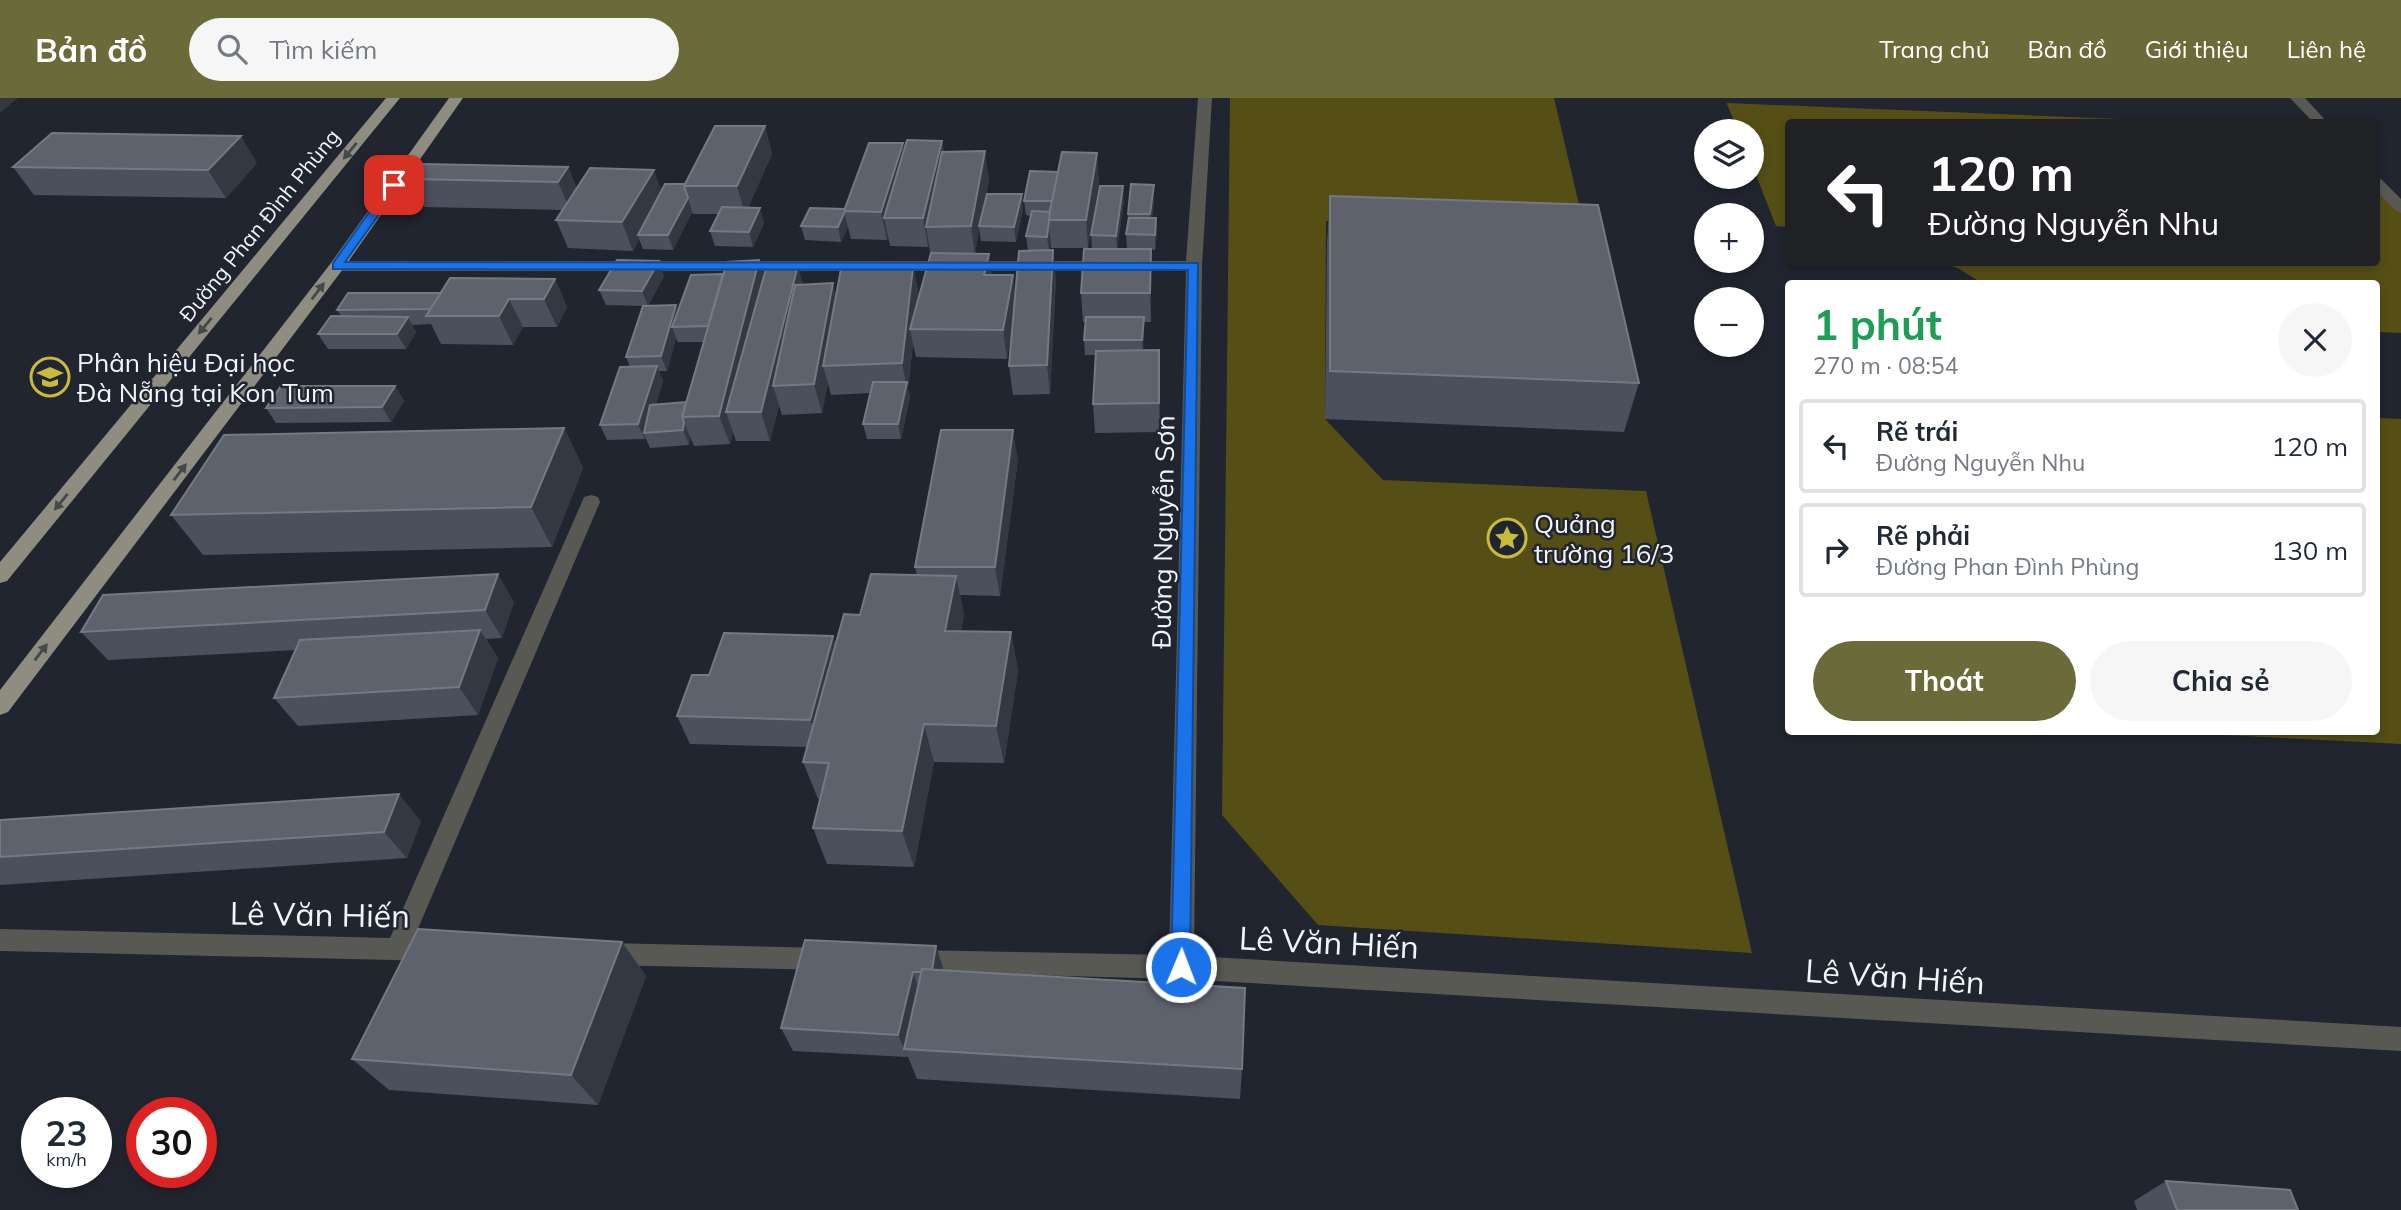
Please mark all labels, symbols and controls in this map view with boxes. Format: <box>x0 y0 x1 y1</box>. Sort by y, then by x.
search box <box>189 18 679 81</box>
text: Bản đồ <box>35 29 147 70</box>
icon: search <box>213 30 251 68</box>
text: Tìm kiếm <box>269 33 377 66</box>
text: Trang chủ <box>1879 34 1990 64</box>
text: Bản đồ <box>2028 34 2107 64</box>
text: Giới thiệu <box>2145 34 2249 64</box>
text: Liên hệ <box>2287 34 2366 64</box>
map controls <box>1694 119 1764 357</box>
button: layers <box>1694 119 1764 189</box>
street label: Đường Phan Đình Phùng <box>173 123 345 327</box>
one-way arrow <box>342 141 357 159</box>
text: 120 m <box>1928 142 2074 203</box>
icon: left <box>1813 147 1904 238</box>
pin <box>364 155 424 215</box>
icon: arrive <box>375 166 413 204</box>
button: + <box>1694 203 1764 273</box>
text: Đường Nguyễn Nhu <box>1928 203 2219 243</box>
one-way arrow <box>310 282 324 300</box>
button: − <box>1694 287 1764 357</box>
text: 1 phút <box>1813 298 1942 351</box>
button: close <box>2278 303 2352 377</box>
one-way arrow <box>198 317 213 335</box>
place label: Phân hiệu Đại học Đà Nẵng tại Kon Tum <box>77 346 334 409</box>
text: 270 m · 08:54 <box>1813 351 1958 380</box>
school or university icon: Phân hiệu Đại học Đà Nẵng tại Kon Tum <box>29 356 71 398</box>
street label: Đường Nguyễn Sơn <box>1144 415 1182 649</box>
text: Rẽ trái <box>1876 415 1958 448</box>
icon: left <box>1817 427 1855 465</box>
text: 120 m <box>2272 430 2348 463</box>
text: Đường Nguyễn Nhu <box>1876 448 2085 477</box>
one-way arrow <box>172 463 187 481</box>
one-way arrow <box>54 494 69 511</box>
place label: Quảng trường 16/3 <box>1534 507 1674 570</box>
place icon: Quảng trường 16/3 <box>1486 517 1528 559</box>
text: Rẽ phải <box>1876 519 1970 552</box>
icon: right <box>1817 531 1855 569</box>
text: 130 m <box>2272 534 2348 567</box>
text: Đường Phan Đình Phùng <box>1876 552 2139 581</box>
button: Thoát <box>1813 641 2076 721</box>
button: Chia sẻ <box>2090 641 2352 721</box>
one-way arrow <box>34 644 49 662</box>
street label: Lê Văn Hiến <box>230 892 410 936</box>
street label: Lê Văn Hiến <box>1238 917 1420 967</box>
position arrow <box>1144 930 1218 1004</box>
street label: Lê Văn Hiến <box>1804 950 1986 1002</box>
speed limit sign: 30 <box>126 1097 217 1188</box>
text: 23 <box>45 1111 88 1155</box>
text: km/h <box>46 1148 87 1171</box>

